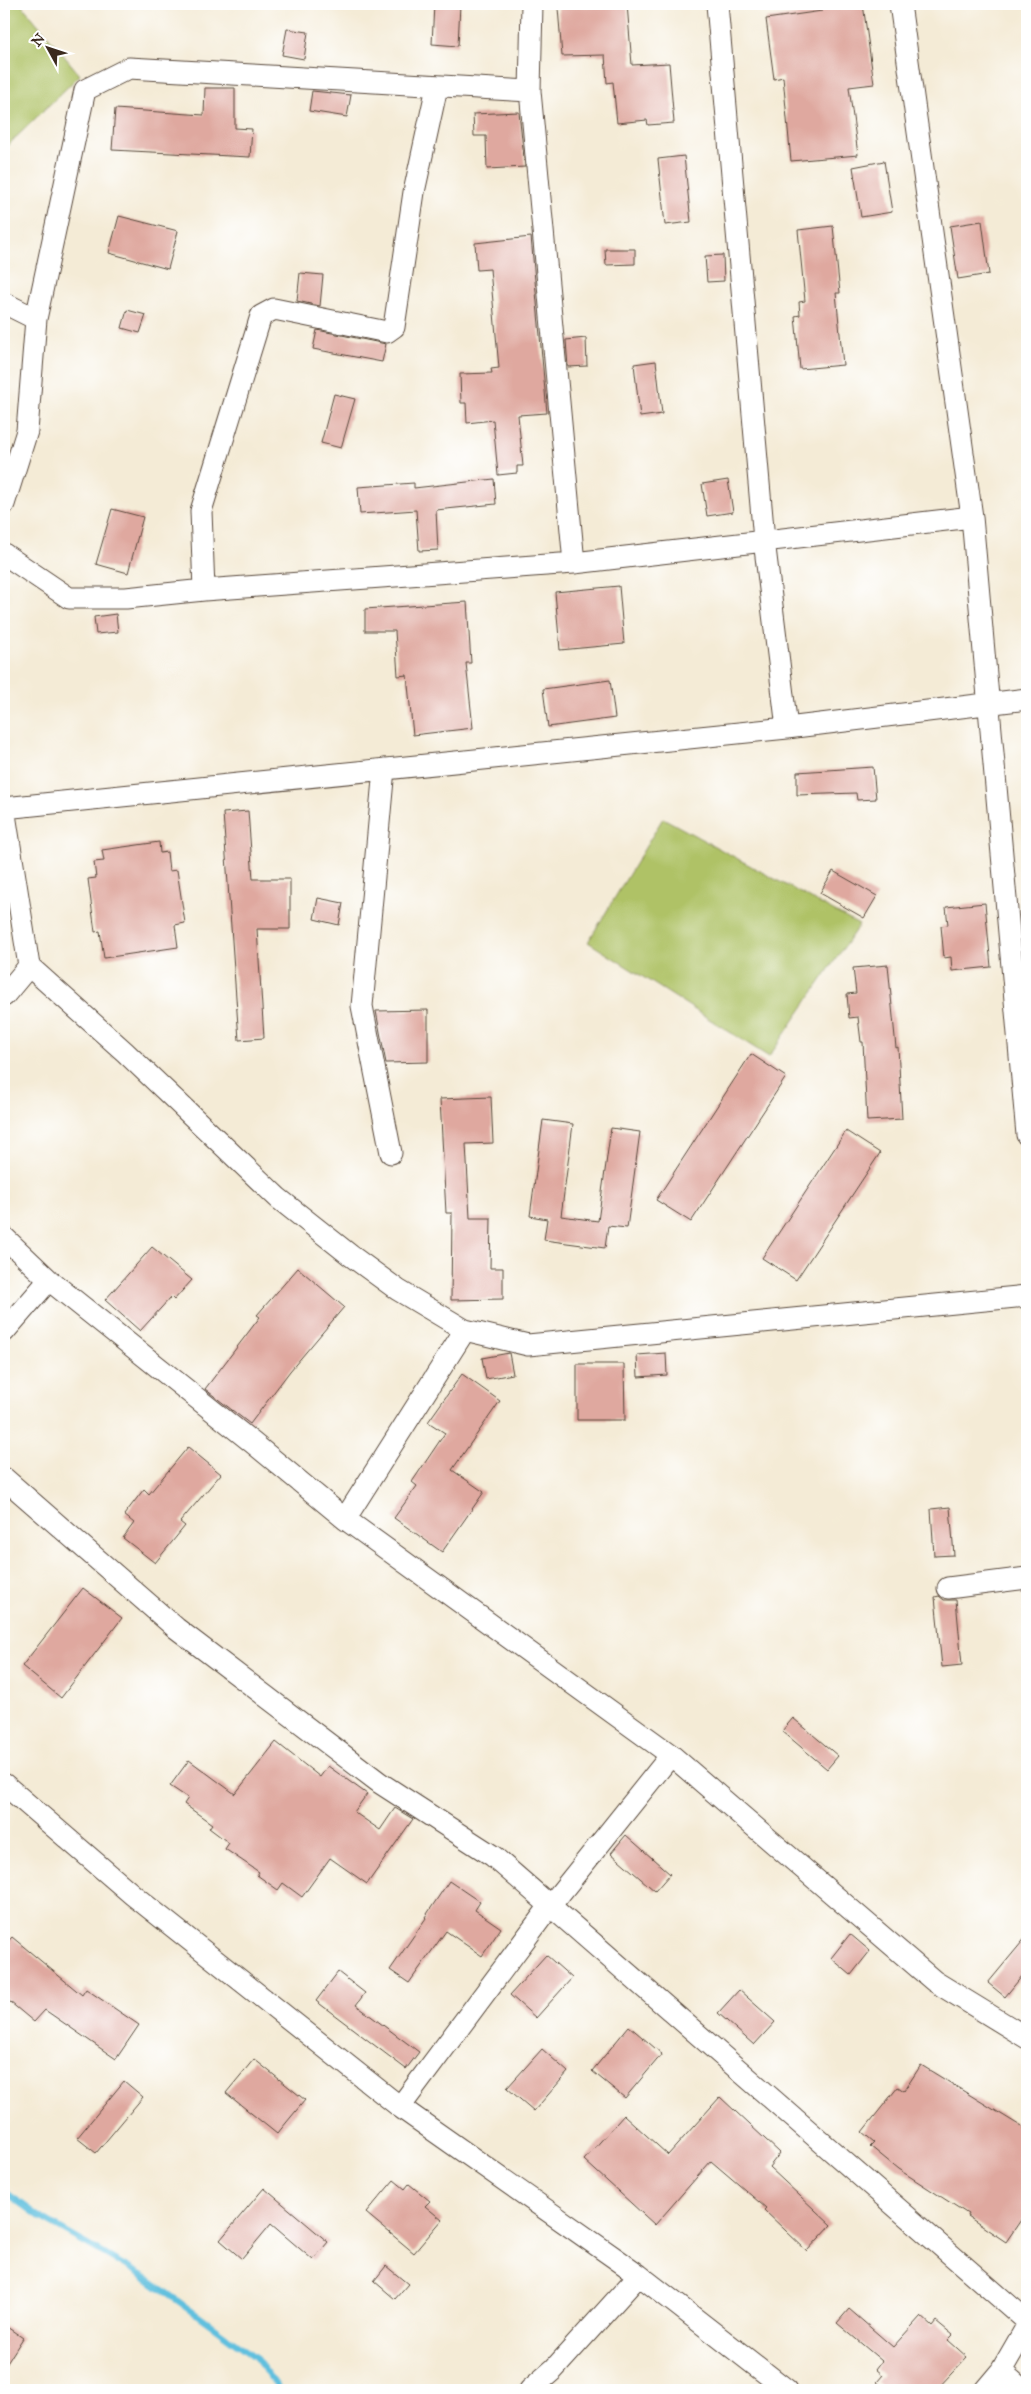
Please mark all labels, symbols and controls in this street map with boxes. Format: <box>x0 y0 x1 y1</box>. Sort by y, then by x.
north arrow <box>22 22 72 72</box>
text: N <box>28 30 49 50</box>

